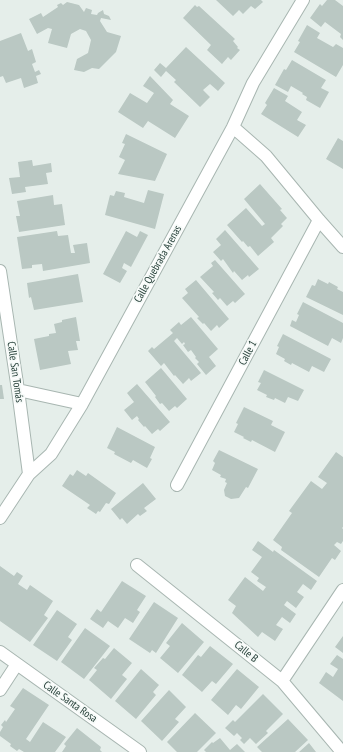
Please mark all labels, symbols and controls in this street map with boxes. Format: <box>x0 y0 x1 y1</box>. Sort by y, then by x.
street label: Calle Quebrada Arenas <box>131 223 185 305</box>
street label: Calle 1 <box>236 338 260 368</box>
street label: Calle San Tomás <box>4 341 26 403</box>
street label: Calle B <box>232 639 260 665</box>
street label: Calle Santa Rosa <box>41 679 99 725</box>

